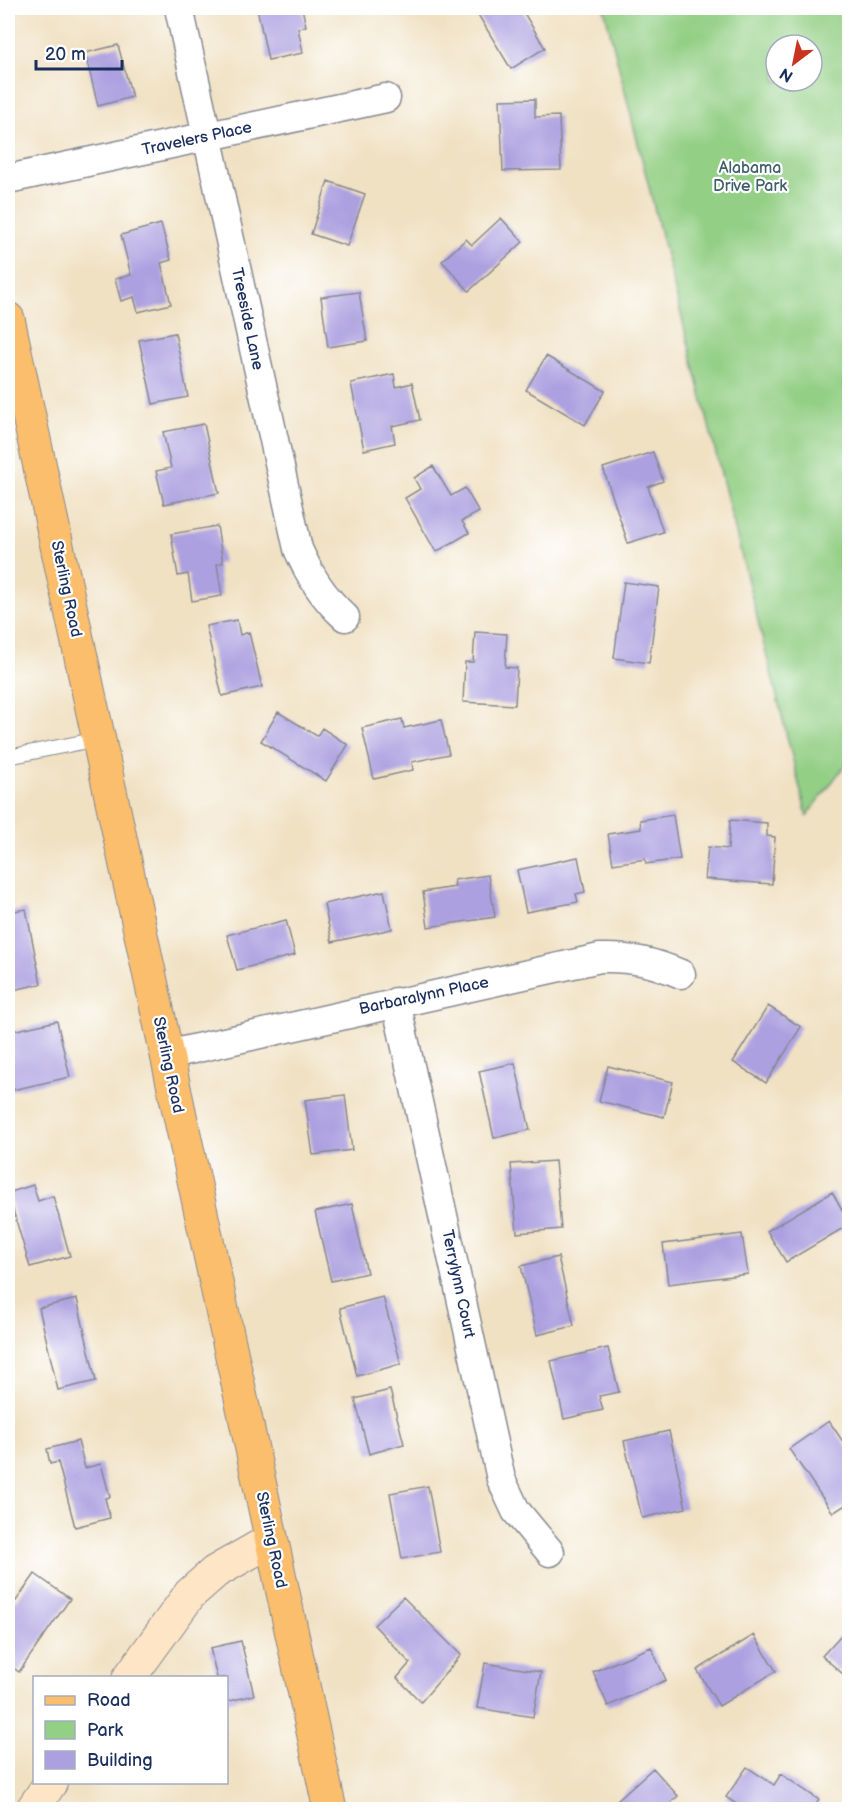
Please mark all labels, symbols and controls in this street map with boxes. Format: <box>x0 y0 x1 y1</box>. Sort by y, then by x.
scale bar <box>36 33 122 71</box>
north arrow <box>764 33 824 93</box>
text: 20 m <box>45 44 86 65</box>
text: N <box>777 63 797 86</box>
street label: Travelers Place <box>140 118 254 160</box>
park label: Alabama Drive Park <box>713 159 787 196</box>
street label: Treeside Lane <box>227 266 267 372</box>
street label: Sterling Road <box>47 539 85 639</box>
street label: Barbaralynn Place <box>357 973 491 1019</box>
street label: Sterling Road <box>149 1015 187 1115</box>
street label: Terrylynn Court <box>437 1228 479 1340</box>
street label: Sterling Road <box>252 1490 290 1590</box>
legend <box>33 1676 228 1784</box>
text: Road <box>87 1690 131 1711</box>
text: Park <box>87 1720 123 1741</box>
text: Building <box>87 1750 153 1771</box>

